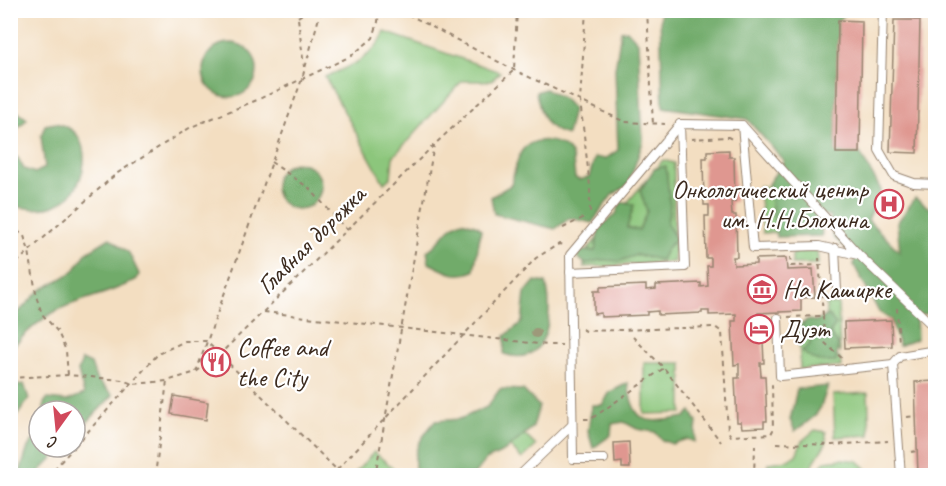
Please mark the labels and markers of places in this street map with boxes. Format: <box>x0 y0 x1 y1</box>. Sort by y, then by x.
place label: Онкологический центр им. Н.Н.Блохина <box>672 173 870 236</box>
hospital icon: Онкологический центр им. Н.Н.Блохина <box>873 188 905 220</box>
museum icon: На Каширке <box>746 273 778 305</box>
place label: На Каширке <box>783 273 893 306</box>
hotel icon: Дуэт <box>743 313 775 345</box>
place label: Дуэт <box>780 313 831 346</box>
place label: Coffee and the City <box>237 331 332 394</box>
restaurant icon: Coffee and the City <box>200 346 232 378</box>

